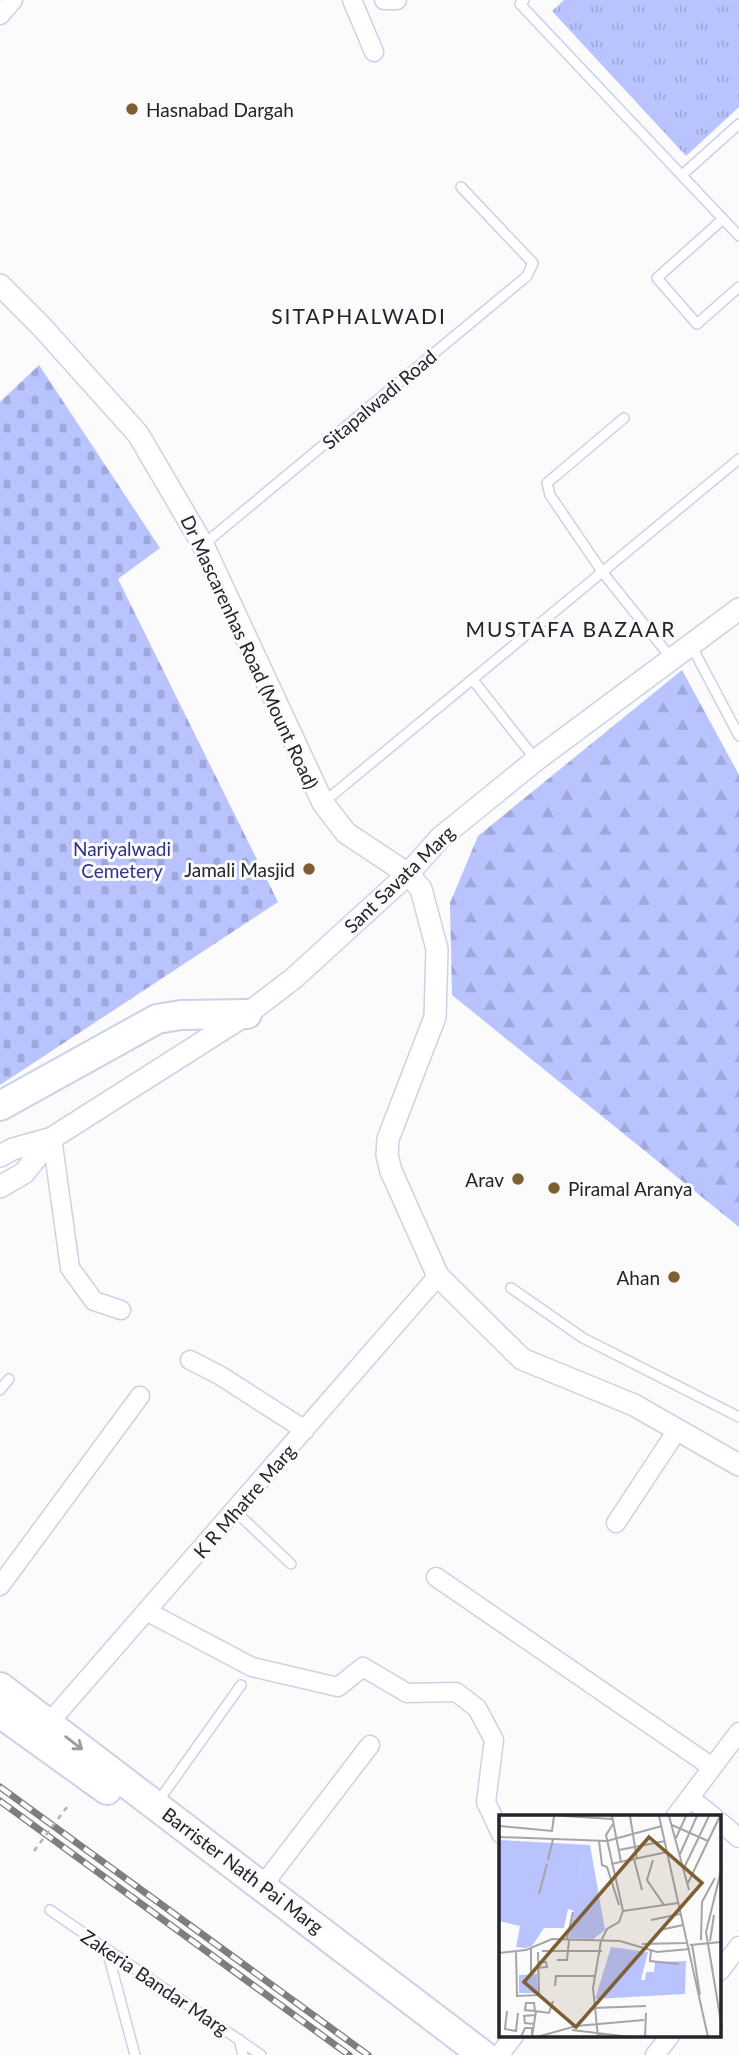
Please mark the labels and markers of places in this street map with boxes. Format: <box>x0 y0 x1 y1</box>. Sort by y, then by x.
place label: Hasnabad Dargah <box>146 98 294 121</box>
marker: Hasnabad Dargah <box>124 101 140 117</box>
place label: Jamali Masjid <box>184 858 295 881</box>
marker: Jamali Masjid <box>301 861 317 877</box>
place label: Arav <box>465 1168 504 1191</box>
marker: Arav <box>510 1171 526 1187</box>
place label: Piramal Aranya <box>568 1177 692 1200</box>
marker: Piramal Aranya <box>546 1180 562 1196</box>
place label: Ahan <box>617 1266 660 1289</box>
marker: Ahan <box>666 1269 682 1285</box>

